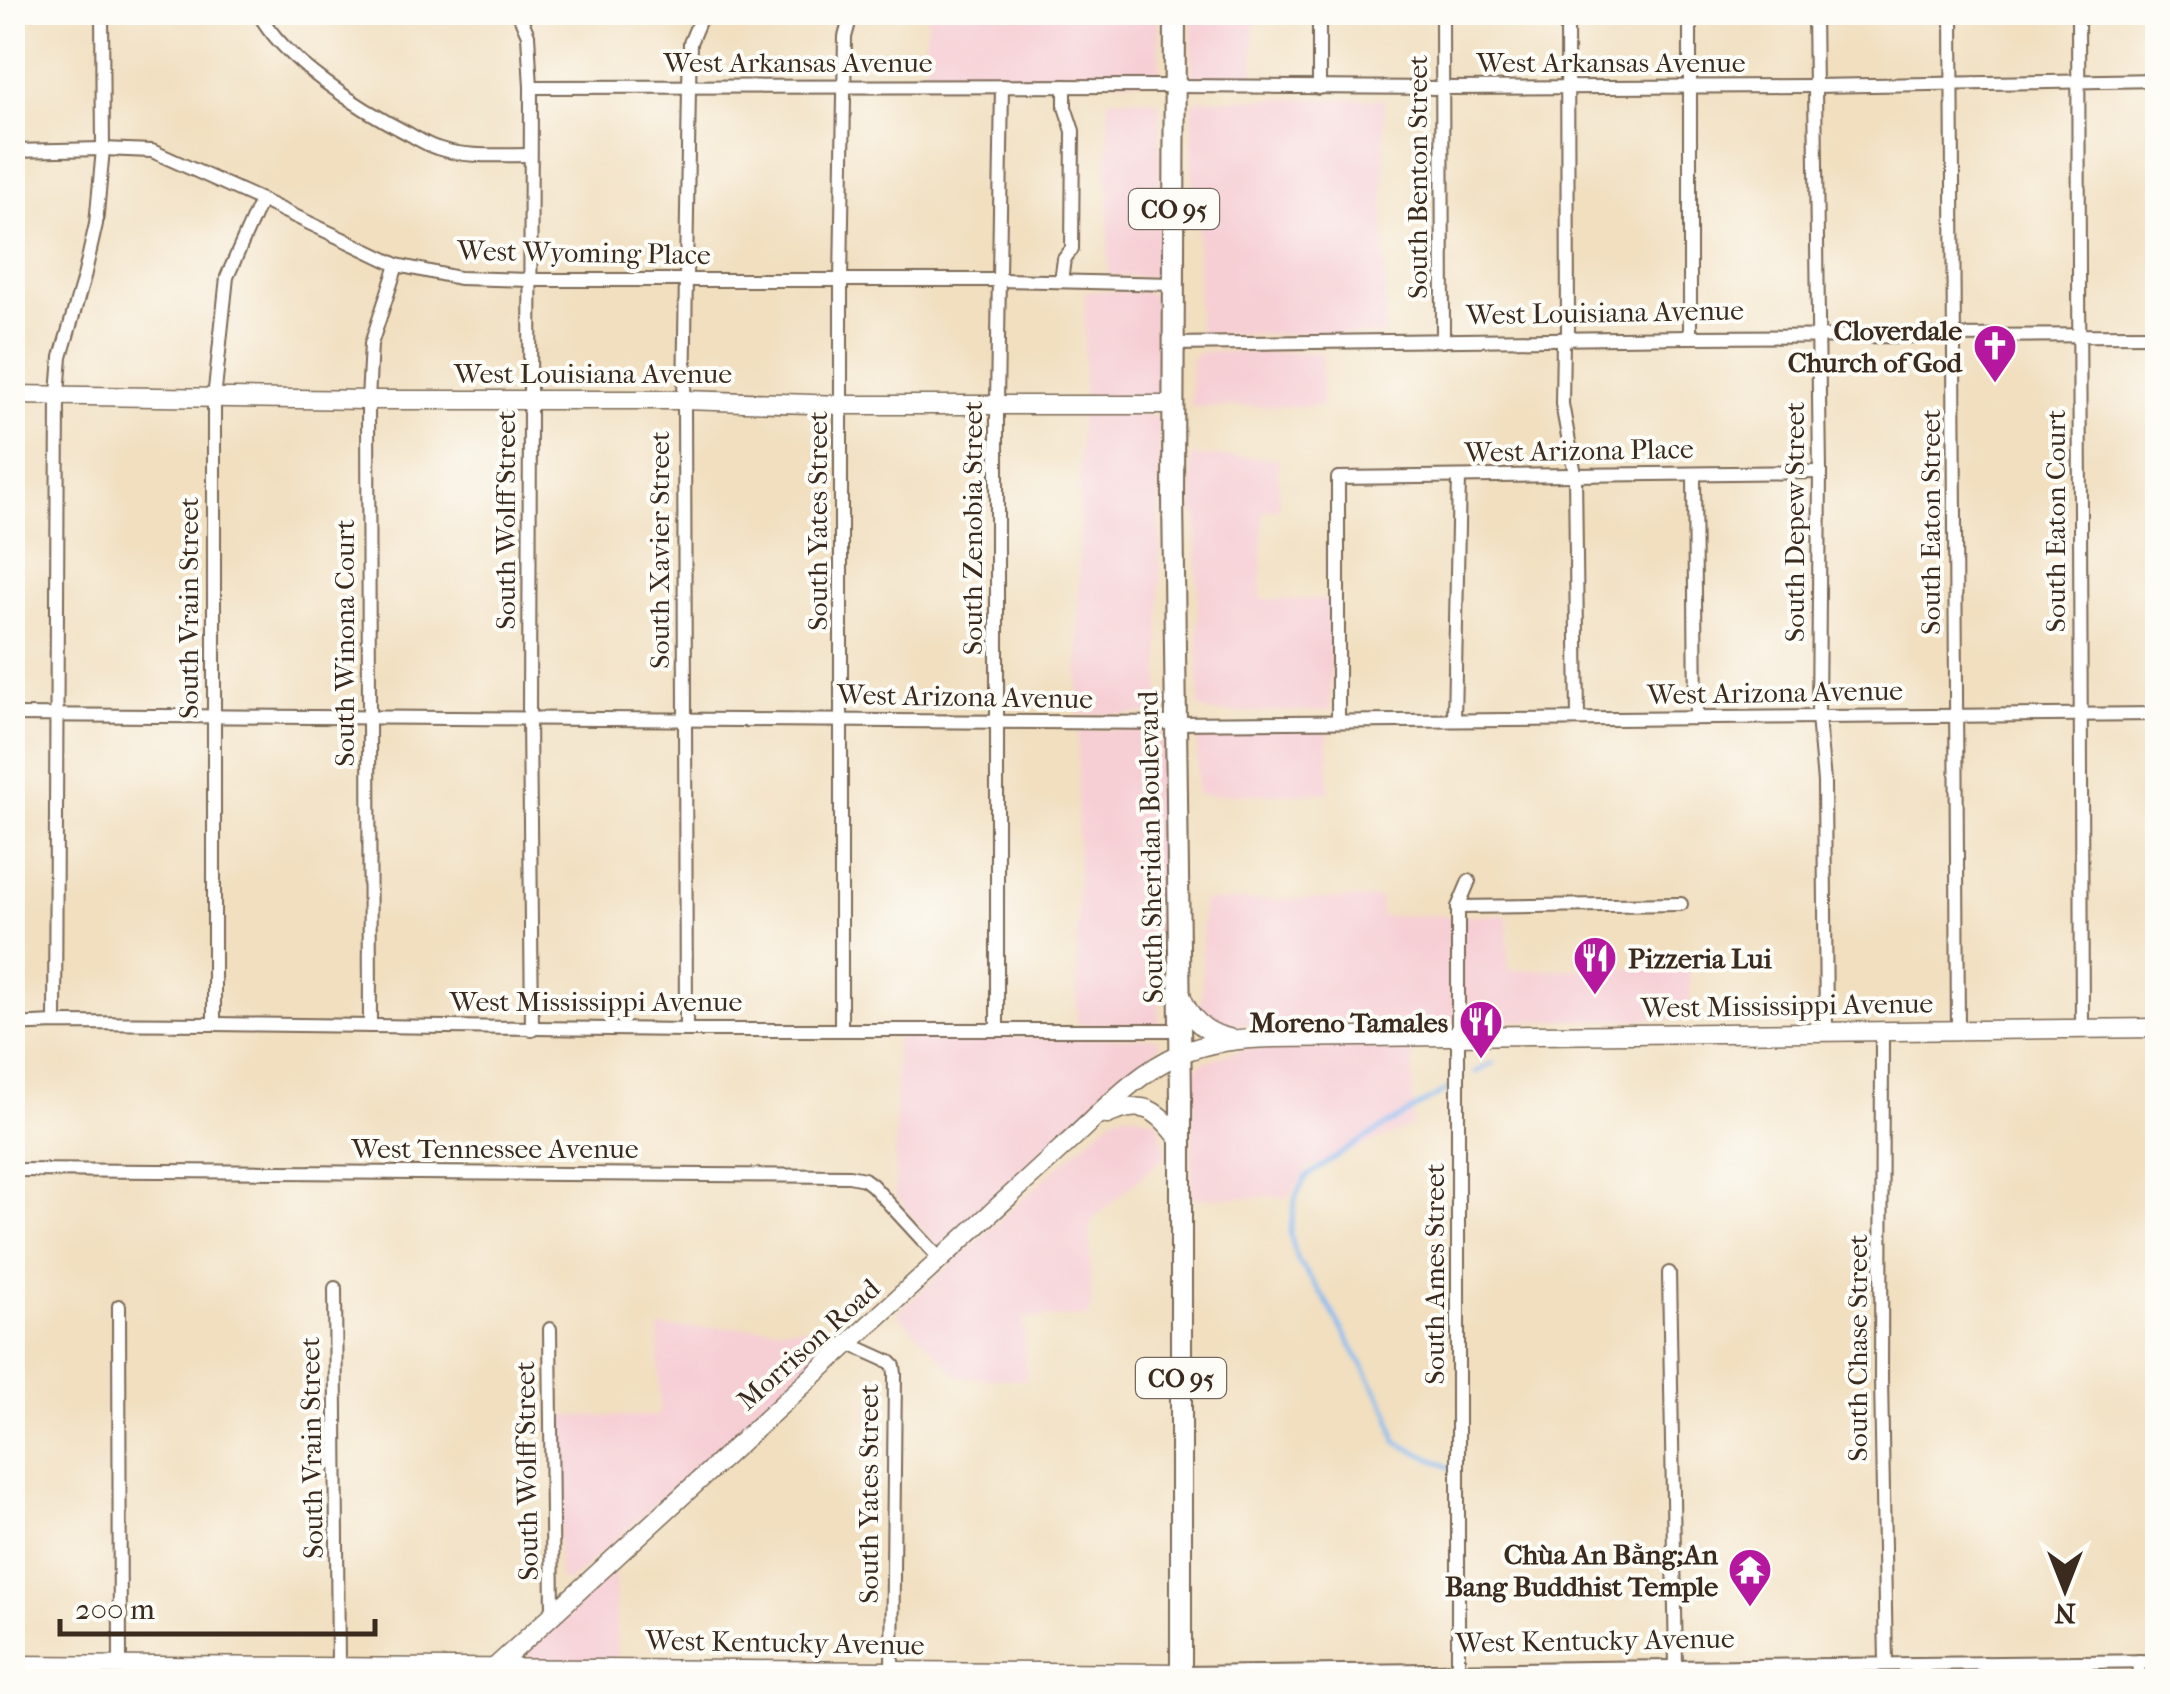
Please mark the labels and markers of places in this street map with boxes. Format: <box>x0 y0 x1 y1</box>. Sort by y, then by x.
place label: Cloverdale Church of God <box>1788 314 1963 379</box>
church icon: Cloverdale Church of God <box>1972 323 2018 384</box>
restaurant icon: Pizzeria Lui <box>1572 935 1618 996</box>
place label: Pizzeria Lui <box>1628 942 1773 975</box>
restaurant icon: Moreno Tamales <box>1458 999 1504 1060</box>
place label: Moreno Tamales <box>1249 1006 1448 1039</box>
place label: Chùa An Bằng;An Bang Buddhist Temple <box>1445 1538 1719 1603</box>
temple icon: Chùa An Bằng;An Bang Buddhist Temple <box>1727 1547 1773 1608</box>

